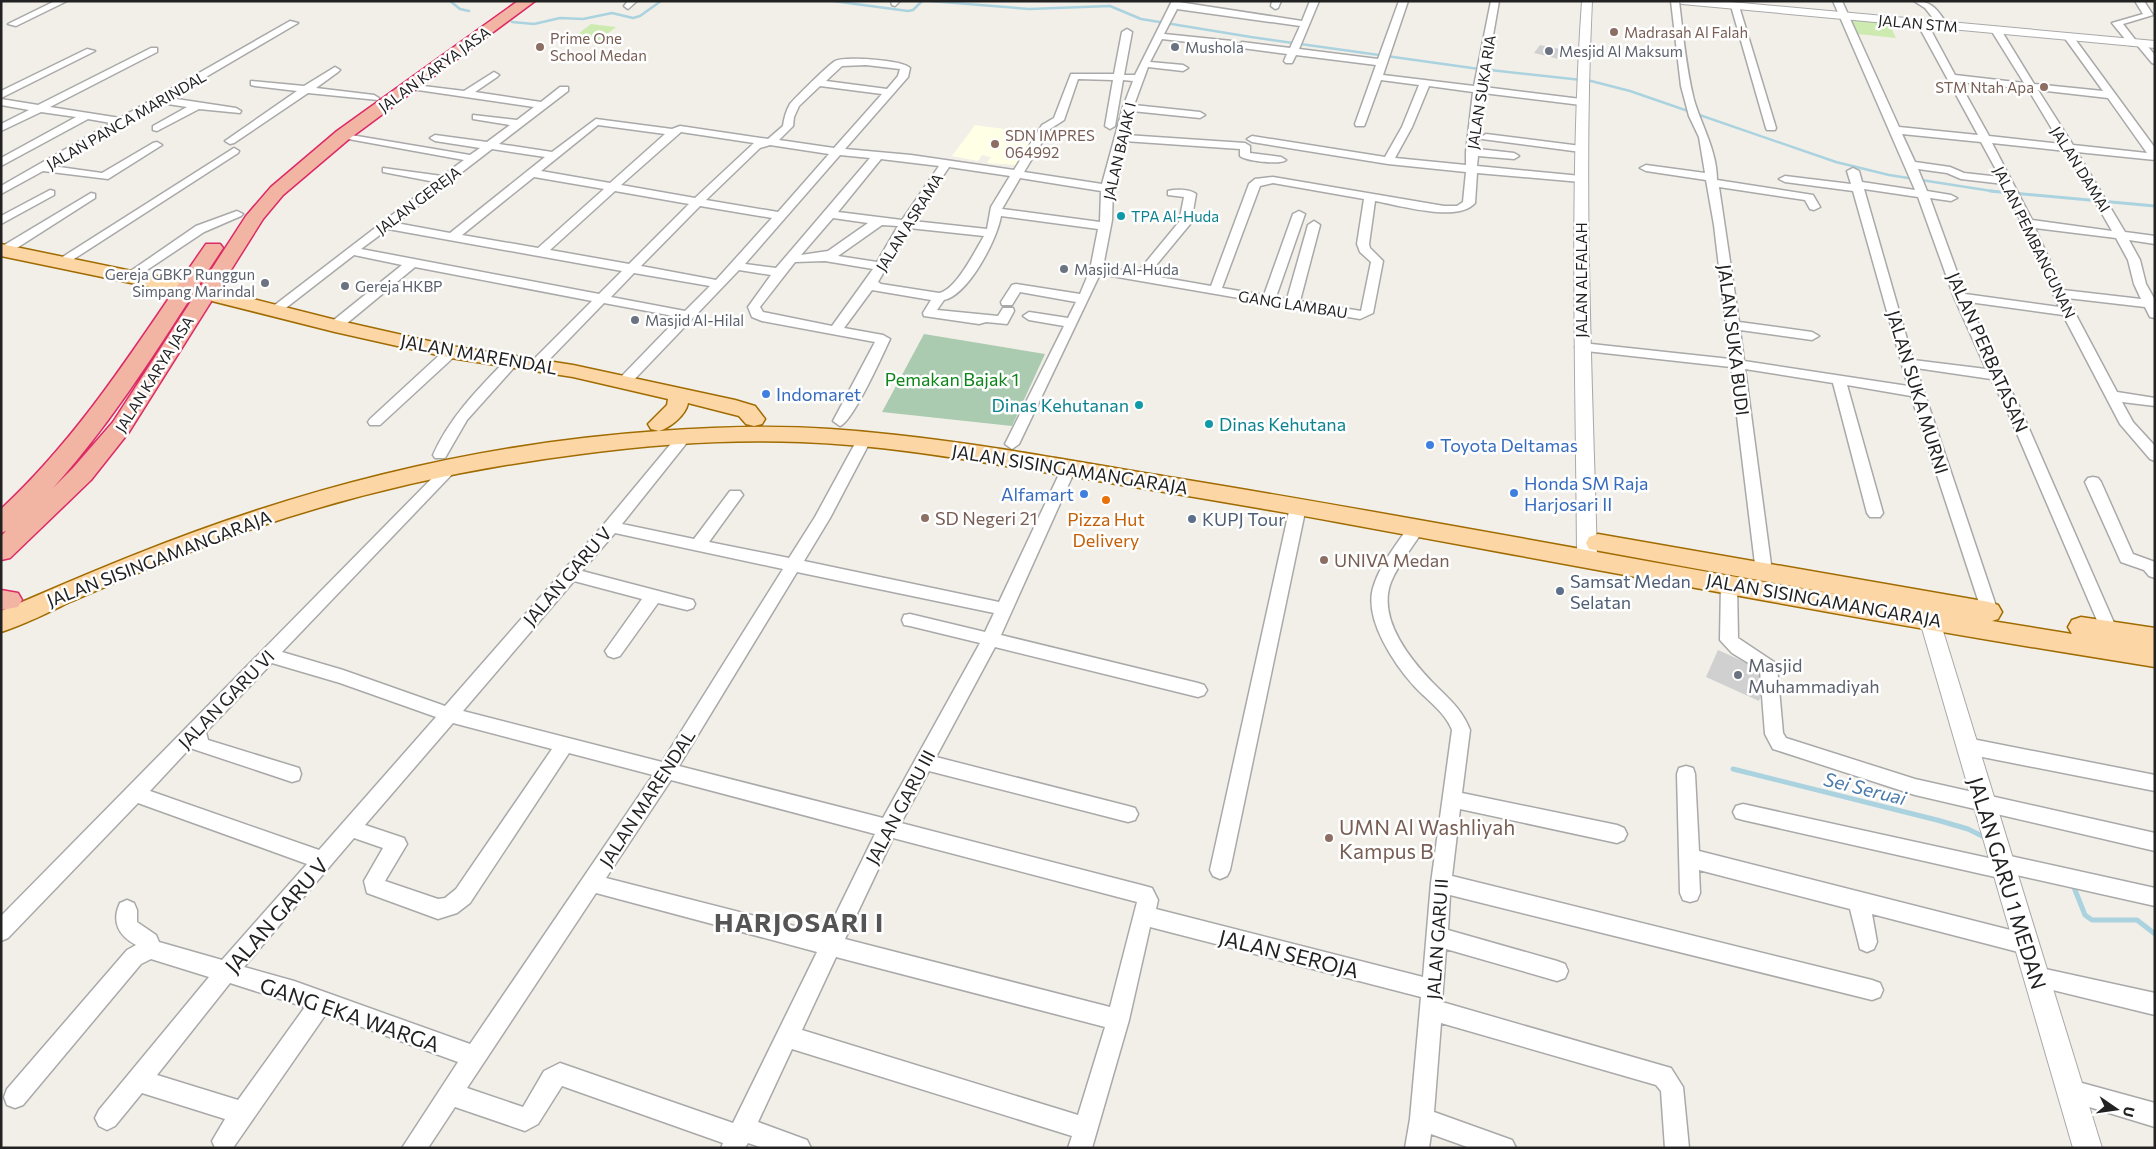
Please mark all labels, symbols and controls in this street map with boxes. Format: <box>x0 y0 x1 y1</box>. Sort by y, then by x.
street label: JALAN STM <box>1877 11 1959 35</box>
street label: JALAN KARYA JASA <box>375 22 493 116</box>
place label: Madrasah Al Falah <box>1624 23 1748 41</box>
marker: Madrasah Al Falah <box>1608 26 1620 38</box>
place label: Prime One School Medan <box>550 29 647 64</box>
street label: JALAN SUKA RIA <box>1463 34 1499 150</box>
place label: Mushola <box>1185 38 1244 56</box>
marker: Prime One School Medan <box>534 41 546 53</box>
marker: Mushola <box>1169 41 1181 53</box>
place label: Mesjid Al Maksum <box>1559 42 1683 60</box>
marker: Mesjid Al Maksum <box>1543 45 1555 57</box>
street label: JALAN PANCA MARINDAL <box>43 67 209 173</box>
place label: STM Ntah Apa <box>1935 78 2034 96</box>
marker: STM Ntah Apa <box>2038 81 2050 93</box>
street label: JALAN BAJAK I <box>1099 100 1139 202</box>
street label: JALAN DAMAI <box>2047 123 2115 215</box>
place label: SDN IMPRES 064992 <box>1005 126 1095 161</box>
marker: SDN IMPRES 064992 <box>989 138 1001 150</box>
street label: JALAN GEREJA <box>372 162 464 238</box>
street label: JALAN PEMBANGUNAN <box>1990 163 2080 321</box>
street label: JALAN ASRAMA <box>872 170 946 274</box>
place label: TPA Al-Huda <box>1131 207 1219 225</box>
marker: TPA Al-Huda <box>1115 210 1127 222</box>
street label: JALAN ALFALAH <box>1572 222 1590 338</box>
place label: Masjid Al-Huda <box>1074 260 1179 278</box>
marker: Masjid Al-Huda <box>1058 263 1070 275</box>
street label: JALAN SUKA BUDI <box>1714 263 1754 417</box>
place label: Gereja GBKP Runggun Simpang Marindal <box>105 265 255 300</box>
street label: JALAN PERBATASAN <box>1943 269 2033 435</box>
marker: Gereja GBKP Runggun Simpang Marindal <box>259 277 271 289</box>
place label: Gereja HKBP <box>355 277 443 295</box>
marker: Gereja HKBP <box>339 280 351 292</box>
street label: GANG LAMBAU <box>1237 286 1349 322</box>
street label: JALAN SUKA MURNI <box>1883 308 1953 476</box>
place label: Masjid Al-Hilal <box>645 311 744 329</box>
street label: JALAN KARYA JASA <box>111 313 197 435</box>
marker: Masjid Al-Hilal <box>629 314 641 326</box>
street label: JALAN MARENDAL <box>399 329 559 379</box>
park label: Pemakan Bajak 1 <box>885 368 1019 390</box>
place label: Indomaret <box>776 383 861 405</box>
marker: Indomaret <box>760 388 772 400</box>
place label: Dinas Kehutanan <box>992 394 1129 416</box>
marker: Dinas Kehutanan <box>1133 399 1145 411</box>
place label: Dinas Kehutana <box>1219 413 1346 435</box>
marker: Dinas Kehutana <box>1203 418 1215 430</box>
place label: Toyota Deltamas <box>1440 434 1578 456</box>
street label: JALAN SISINGAMANGARAJA <box>950 439 1190 499</box>
marker: Toyota Deltamas <box>1424 439 1436 451</box>
place label: Honda SM Raja Harjosari II <box>1524 472 1649 515</box>
place label: Alfamart <box>1001 483 1074 505</box>
marker: Honda SM Raja Harjosari II <box>1508 487 1520 499</box>
marker: Alfamart <box>1078 488 1090 500</box>
marker: Pizza Hut Delivery <box>1100 494 1112 506</box>
street label: JALAN SISINGAMANGARAJA <box>44 505 274 611</box>
place label: SD Negeri 21 <box>935 507 1037 529</box>
place label: Pizza Hut Delivery <box>1067 508 1145 551</box>
place label: KUPJ Tour <box>1202 508 1285 530</box>
marker: SD Negeri 21 <box>919 512 931 524</box>
marker: KUPJ Tour <box>1186 513 1198 525</box>
street label: JALAN GARU V <box>518 522 616 630</box>
place label: UNIVA Medan <box>1334 549 1449 571</box>
marker: UNIVA Medan <box>1318 554 1330 566</box>
street label: JALAN SISINGAMANGARAJA <box>1705 568 1943 632</box>
place label: Samsat Medan Selatan <box>1570 570 1691 613</box>
marker: Samsat Medan Selatan <box>1554 585 1566 597</box>
street label: JALAN GARU VI <box>173 645 279 753</box>
place label: Masjid Muhammadiyah <box>1748 654 1880 697</box>
marker: Masjid Muhammadiyah <box>1732 669 1744 681</box>
street label: JALAN MARENDAL <box>595 725 699 871</box>
street label: JALAN GARU III <box>861 746 939 868</box>
water label: Sei Seruai <box>1822 767 1910 810</box>
street label: JALAN GARU 1 MEDAN <box>1964 774 2052 992</box>
place label: UMN Al Washliyah Kampus B <box>1339 814 1515 863</box>
marker: UMN Al Washliyah Kampus B <box>1323 832 1335 844</box>
street label: JALAN GARU V <box>219 852 333 978</box>
street label: JALAN GARU II <box>1422 878 1452 1000</box>
district label: HARJOSARI I <box>714 906 884 937</box>
street label: JALAN SEROJA <box>1216 924 1362 982</box>
street label: GANG EKA WARGA <box>257 972 443 1056</box>
north arrow <box>2091 1084 2141 1134</box>
text: U <box>2120 1105 2139 1119</box>

